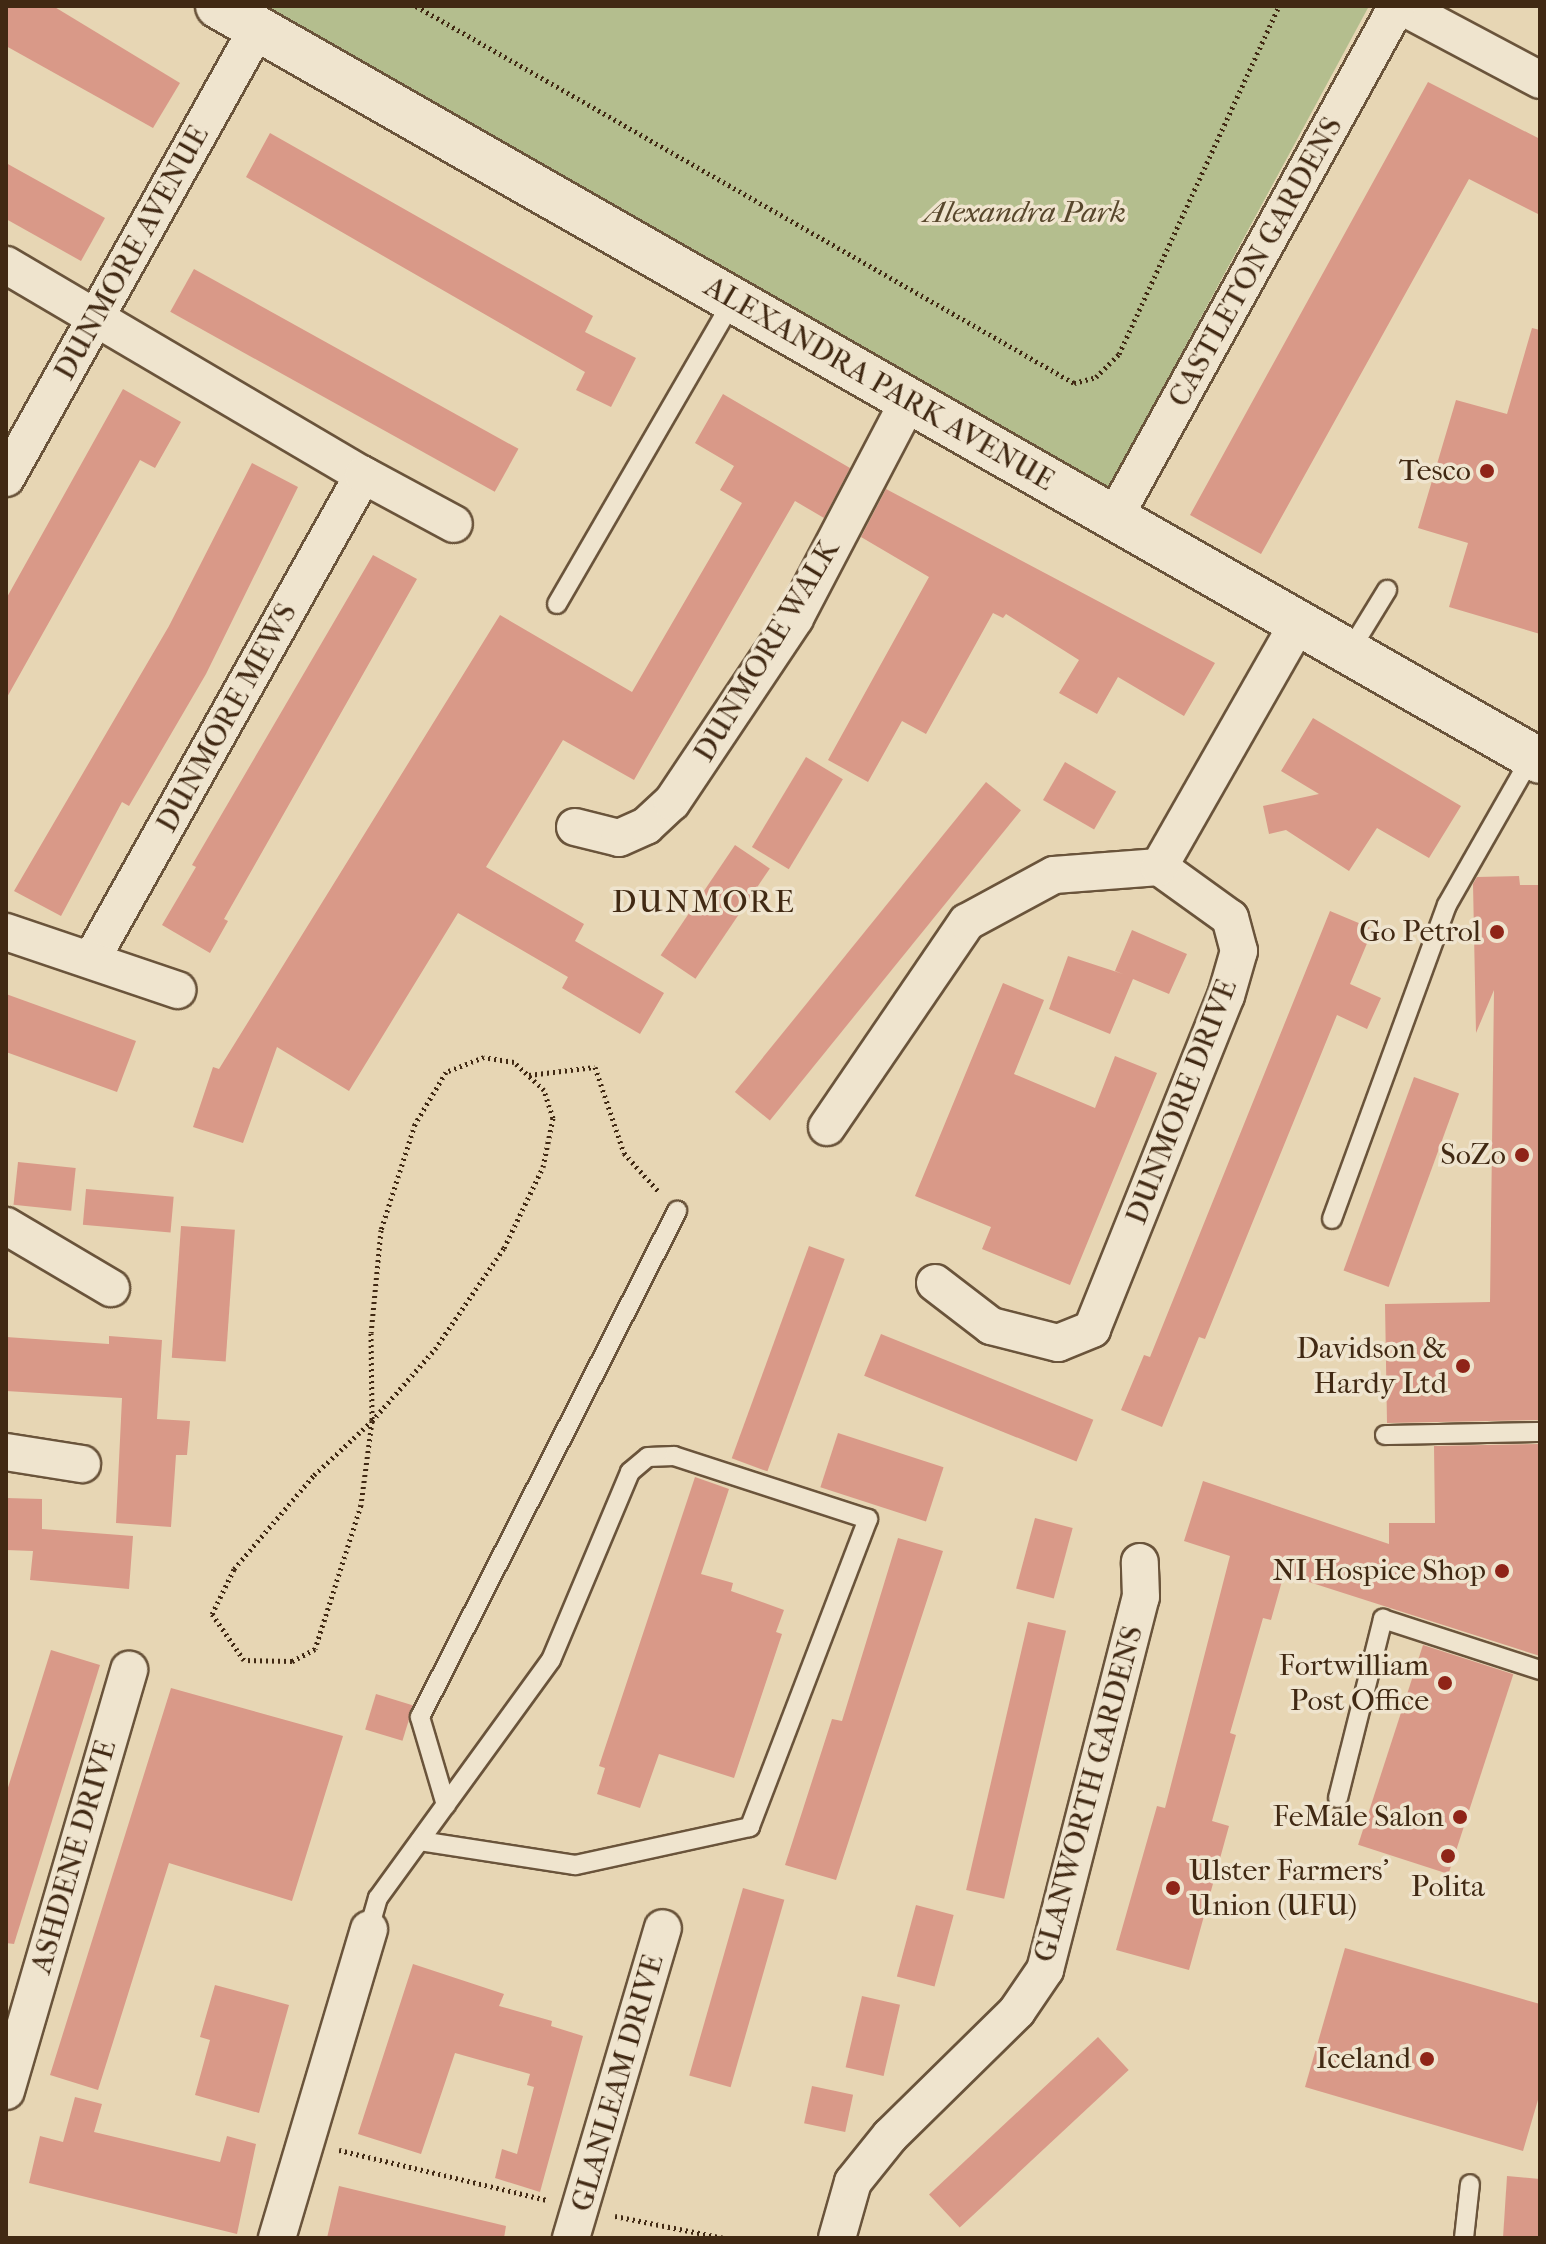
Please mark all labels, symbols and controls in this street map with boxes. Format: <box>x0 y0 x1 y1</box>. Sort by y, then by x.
street label: CASTLETON GARDENS <box>1161 111 1351 413</box>
street label: DUNMORE AVENUE <box>47 119 217 387</box>
park label: Alexandra Park <box>924 195 1126 231</box>
street label: ALEXANDRA PARK AVENUE <box>698 269 1060 499</box>
place label: Tesco <box>1399 453 1471 489</box>
marker: Tesco <box>1478 462 1496 480</box>
street label: DUNMORE WALK <box>687 533 847 769</box>
street label: DUNMORE MEWS <box>149 597 305 839</box>
district label: DUNMORE <box>612 883 796 921</box>
place label: Go Petrol <box>1359 914 1481 950</box>
marker: Go Petrol <box>1488 923 1506 941</box>
street label: DUNMORE DRIVE <box>1119 974 1245 1230</box>
place label: SoZo <box>1440 1137 1506 1173</box>
marker: SoZo <box>1513 1146 1531 1164</box>
place label: Davidson & Hardy Ltd <box>1296 1331 1447 1402</box>
marker: Davidson & Hardy Ltd <box>1454 1357 1472 1375</box>
place label: NI Hospice Shop <box>1272 1553 1486 1589</box>
marker: NI Hospice Shop <box>1493 1562 1511 1580</box>
street label: GLANWORTH GARDENS <box>1027 1622 1151 1966</box>
place label: Fortwilliam Post Office <box>1279 1648 1429 1718</box>
marker: Fortwilliam Post Office <box>1436 1674 1454 1692</box>
street label: ASHDENE DRIVE <box>23 1736 125 1978</box>
place label: FeMale Salon <box>1273 1799 1444 1835</box>
marker: FeMale Salon <box>1451 1808 1469 1826</box>
marker: Polita <box>1439 1847 1457 1865</box>
place label: Ulster Farmers' Union (UFU) <box>1189 1853 1389 1924</box>
place label: Polita <box>1411 1869 1485 1905</box>
marker: Ulster Farmers' Union (UFU) <box>1164 1879 1182 1897</box>
street label: GLANLEAM DRIVE <box>564 1950 672 2216</box>
place label: Iceland <box>1316 2041 1411 2077</box>
marker: Iceland <box>1418 2050 1436 2068</box>

